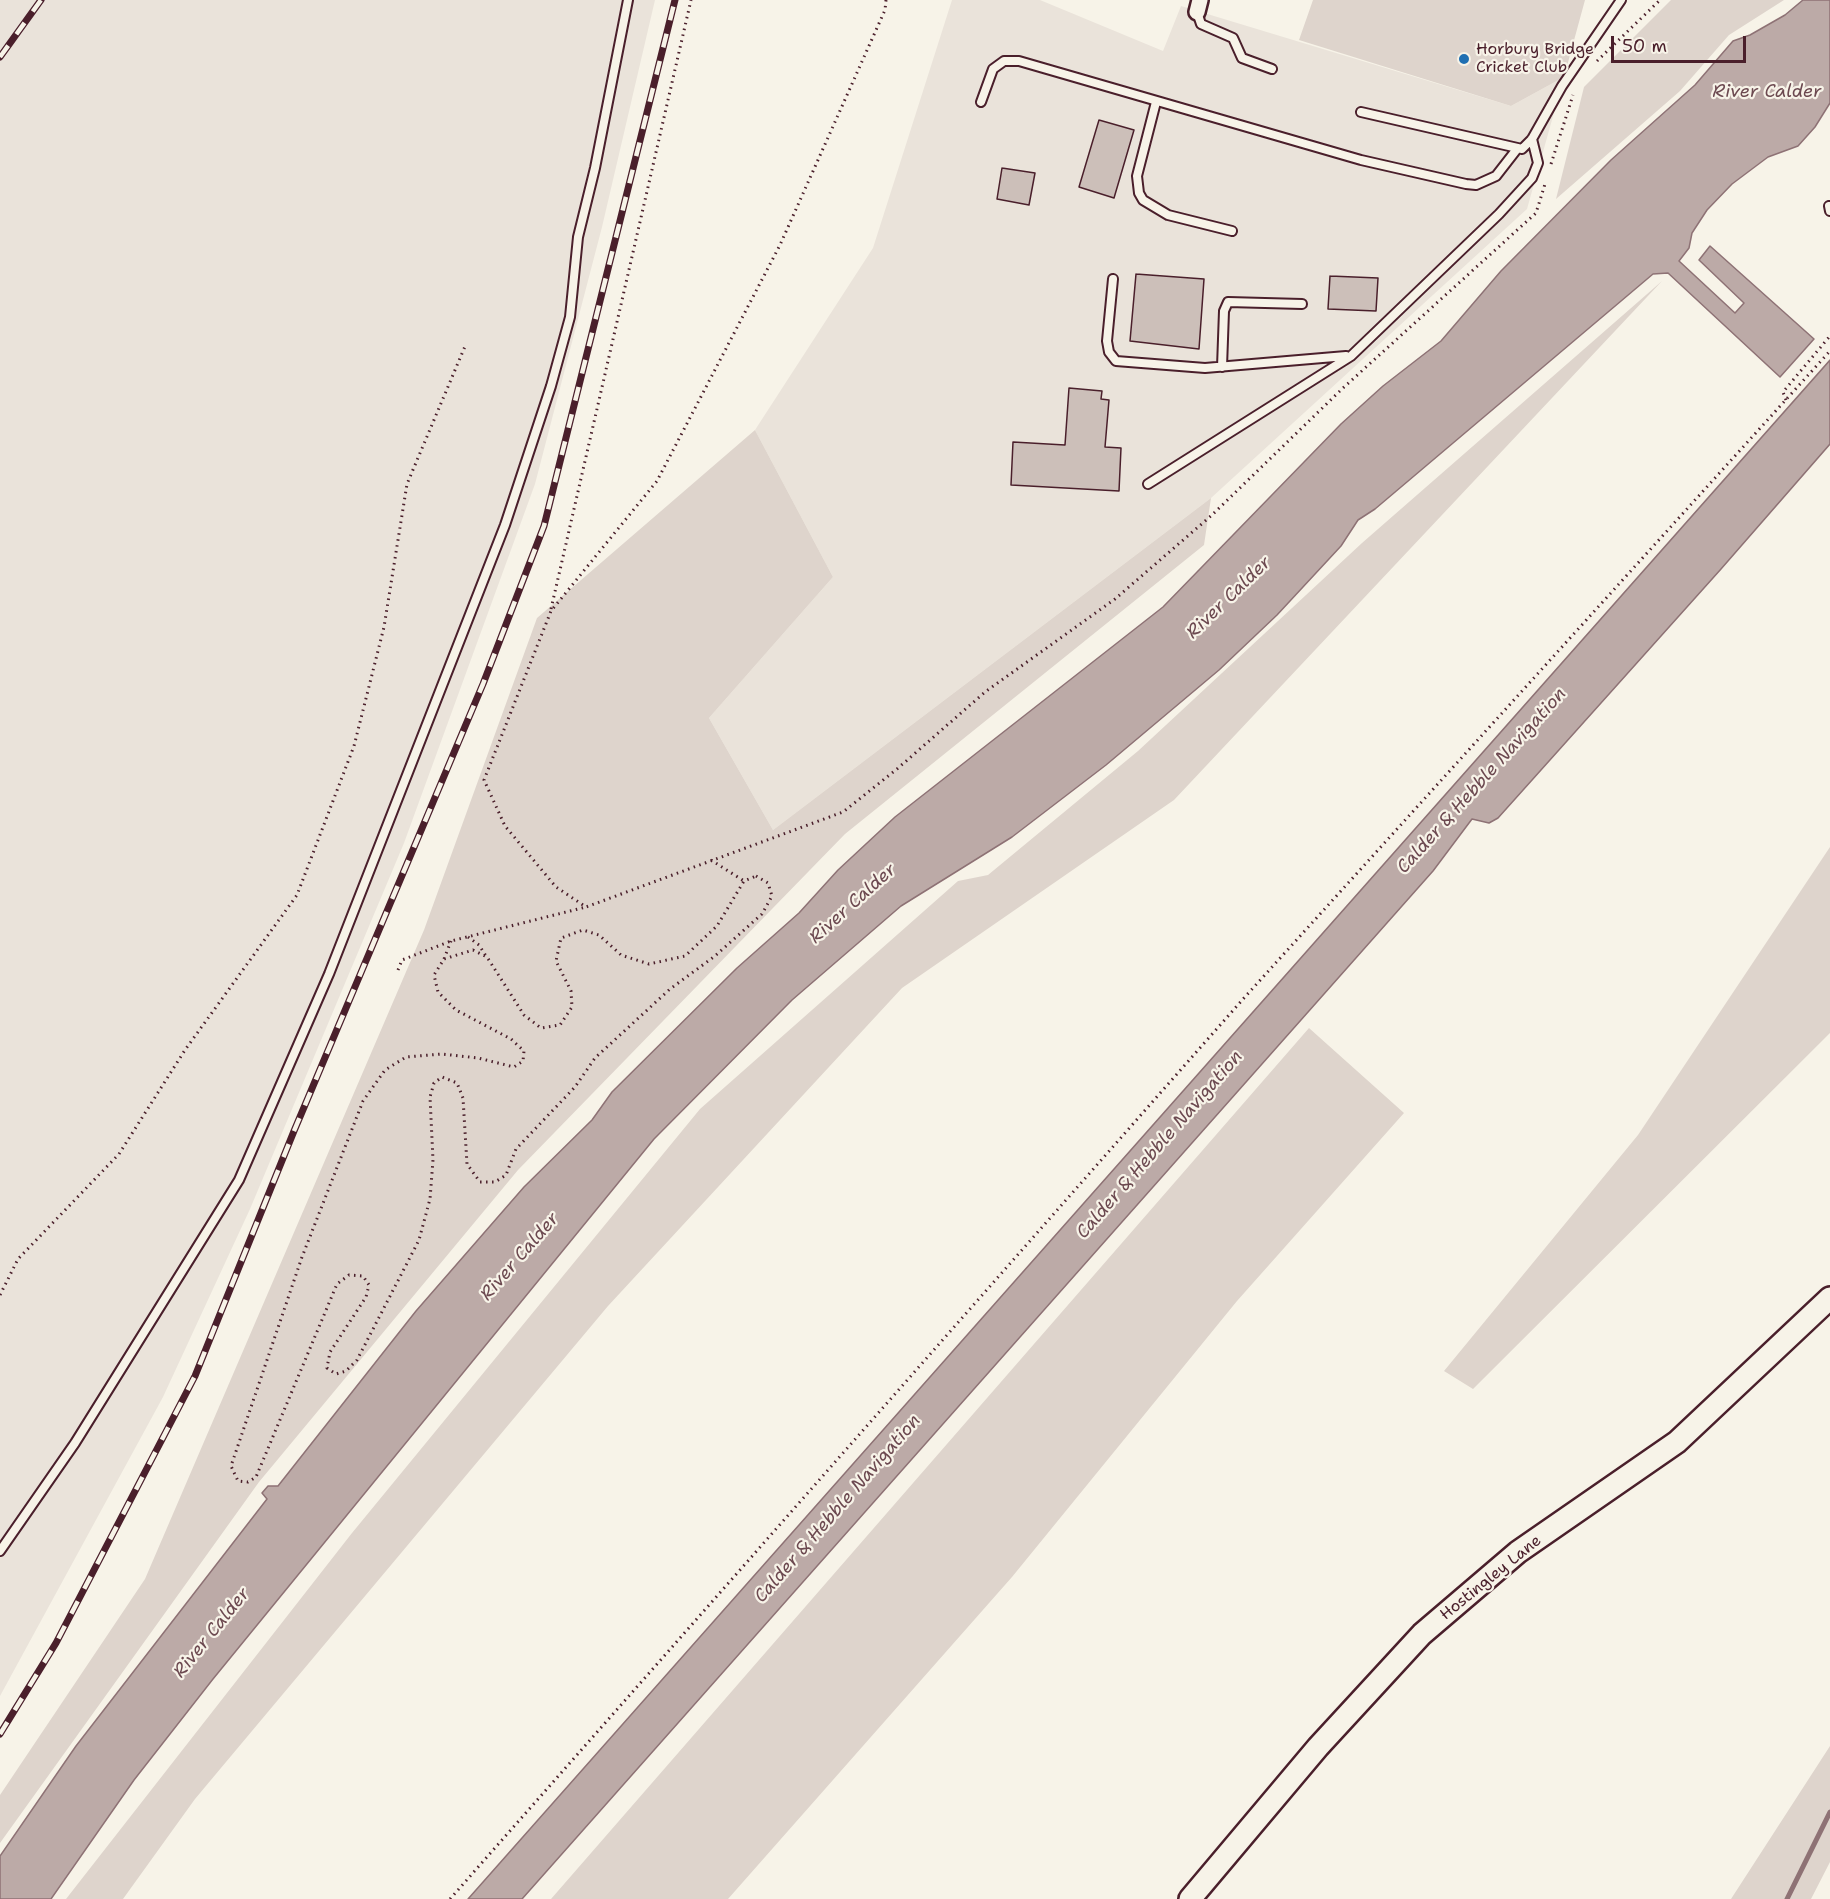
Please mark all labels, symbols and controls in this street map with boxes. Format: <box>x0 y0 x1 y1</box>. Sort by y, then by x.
scale bar <box>1614 24 1749 62</box>
text: 50 m <box>1622 34 1667 58</box>
place label: Horbury Bridge Cricket Club <box>1476 40 1594 78</box>
marker: Horbury Bridge Cricket Club <box>1457 52 1471 66</box>
water label: River Calder <box>1712 81 1822 103</box>
water label: River Calder <box>1182 552 1276 644</box>
water label: Calder & Hebble Navigation <box>1393 684 1571 878</box>
water label: River Calder <box>805 859 901 949</box>
water label: Calder & Hebble Navigation <box>1072 1046 1248 1244</box>
water label: River Calder <box>476 1209 564 1305</box>
water label: Calder & Hebble Navigation <box>750 1410 926 1608</box>
street label: Hostingley Lane <box>1437 1531 1545 1625</box>
water label: River Calder <box>169 1584 255 1682</box>

